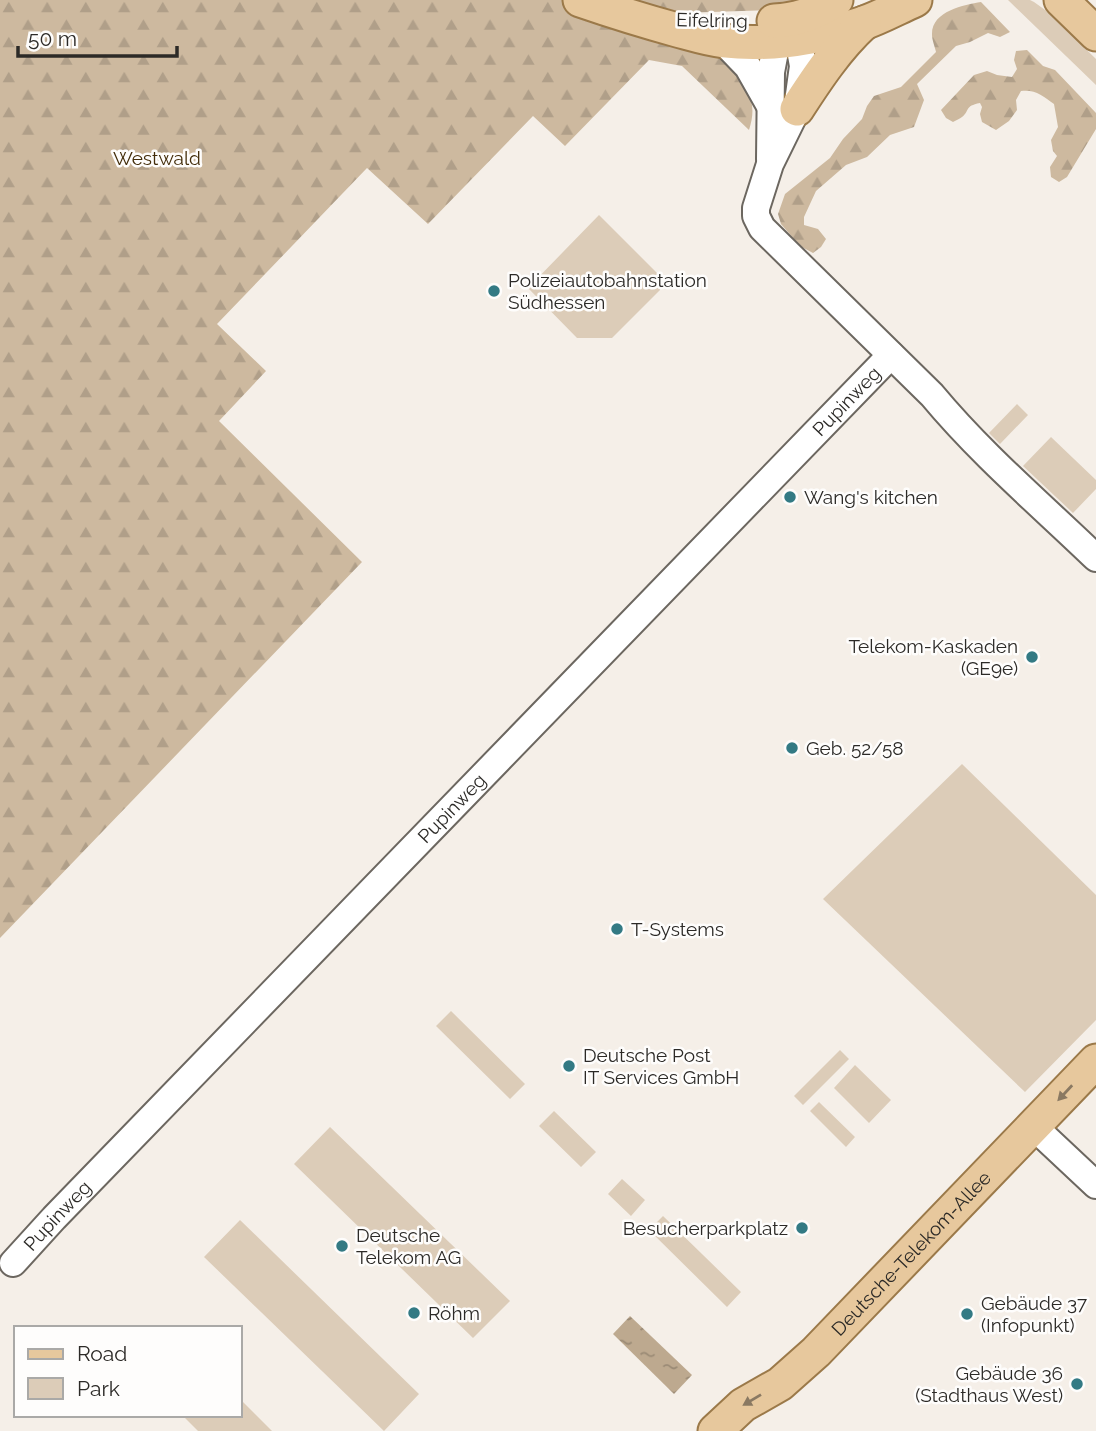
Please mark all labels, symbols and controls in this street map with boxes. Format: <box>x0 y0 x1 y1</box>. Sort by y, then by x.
street label: Eifelring <box>676 8 748 32</box>
scale bar <box>18 14 177 58</box>
text: 50 m <box>28 26 77 51</box>
park label: Westwald <box>113 147 201 169</box>
place label: Polizeiautobahnstation Südhessen <box>508 269 707 313</box>
marker: Polizeiautobahnstation Südhessen <box>486 283 502 299</box>
street label: Pupinweg <box>808 362 885 440</box>
place label: Wang's kitchen <box>804 486 938 508</box>
marker: Wang's kitchen <box>782 489 798 505</box>
place label: Telekom-Kaskaden (GE9e) <box>849 635 1018 679</box>
marker: Telekom-Kaskaden (GE9e) <box>1024 649 1040 665</box>
place label: Geb. 52/58 <box>806 737 904 759</box>
marker: Geb. 52/58 <box>784 740 800 756</box>
street label: Pupinweg <box>413 769 490 847</box>
place label: T-Systems <box>631 918 724 940</box>
marker: T-Systems <box>609 921 625 937</box>
place label: Deutsche Post IT Services GmbH <box>583 1044 739 1088</box>
marker: Deutsche Post IT Services GmbH <box>561 1058 577 1074</box>
one-way arrow <box>1056 1085 1073 1102</box>
street label: Deutsche-Telekom-Allee <box>827 1166 995 1340</box>
street label: Pupinweg <box>19 1176 95 1255</box>
place label: Besucherparkplatz <box>623 1217 788 1239</box>
marker: Besucherparkplatz <box>794 1220 810 1236</box>
place label: Deutsche Telekom AG <box>356 1224 461 1268</box>
marker: Deutsche Telekom AG <box>334 1238 350 1254</box>
place label: Gebäude 37 (Infopunkt) <box>981 1292 1087 1336</box>
place label: Röhm <box>428 1302 480 1324</box>
marker: Röhm <box>406 1305 422 1321</box>
marker: Gebäude 37 (Infopunkt) <box>959 1306 975 1322</box>
legend <box>14 1326 242 1417</box>
text: Road <box>77 1341 127 1366</box>
place label: Gebäude 36 (Stadthaus West) <box>915 1362 1063 1406</box>
text: Park <box>77 1376 120 1401</box>
marker: Gebäude 36 (Stadthaus West) <box>1069 1376 1085 1392</box>
one-way arrow <box>743 1393 762 1406</box>

